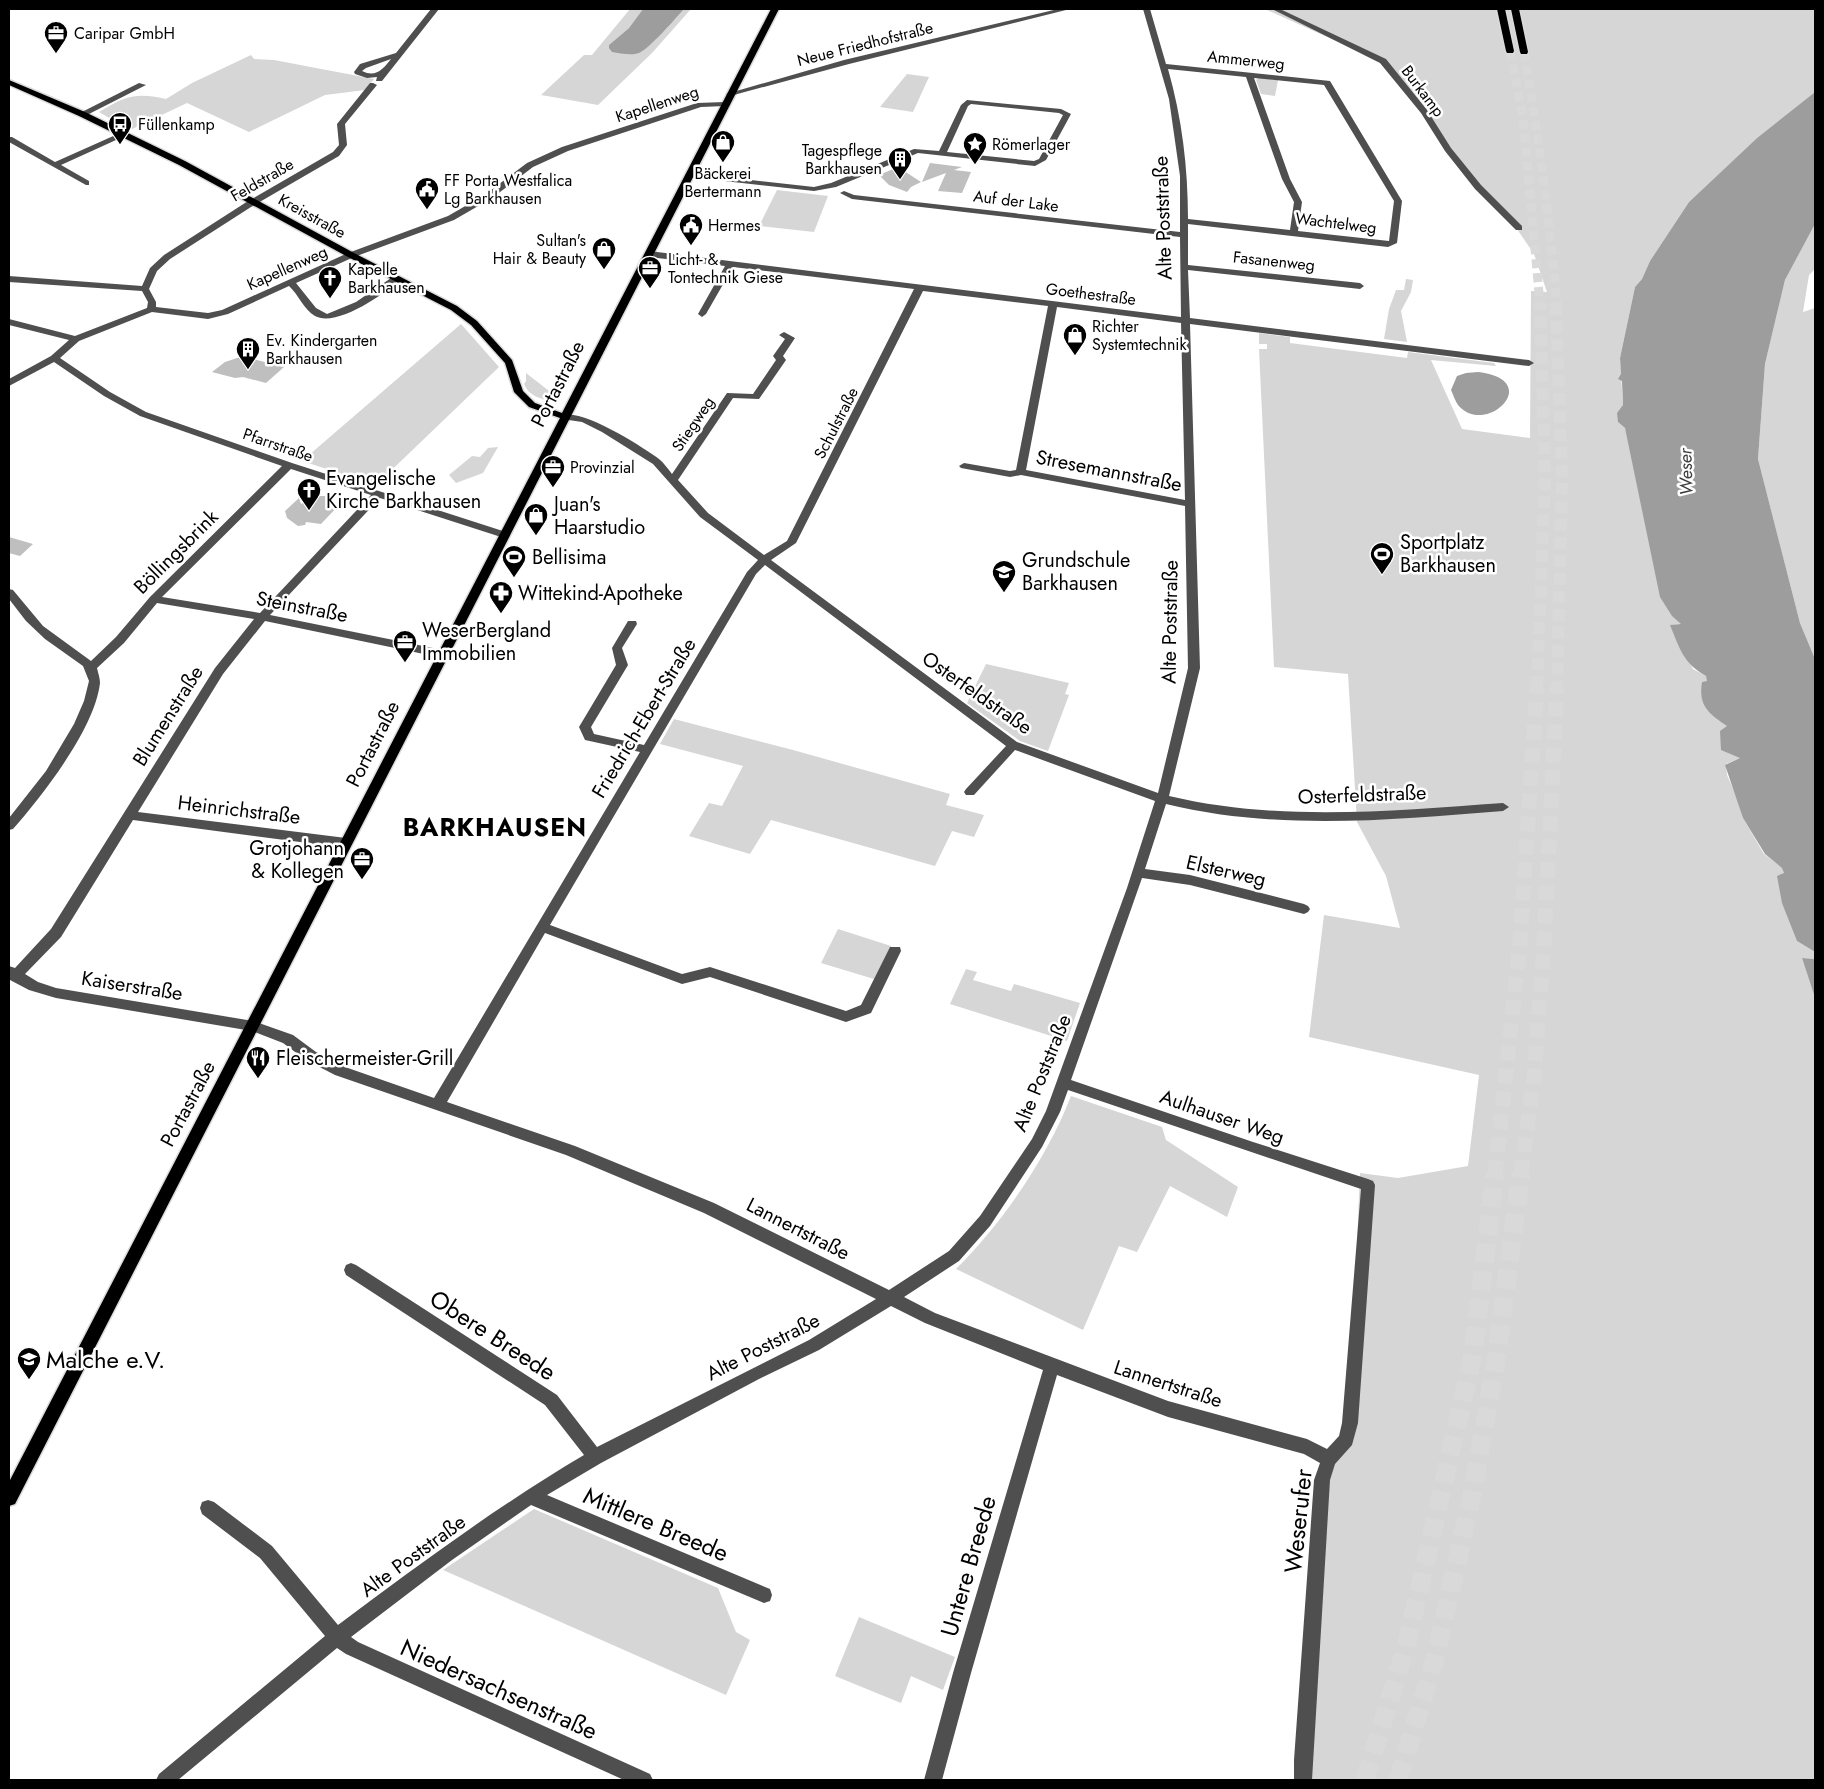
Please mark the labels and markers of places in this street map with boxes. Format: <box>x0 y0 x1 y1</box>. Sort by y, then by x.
office icon: Caripar GmbH <box>43 20 69 54</box>
place label: Caripar GmbH <box>74 22 175 45</box>
bus stop icon: Füllenkamp <box>107 111 133 145</box>
place label: Füllenkamp <box>138 113 215 136</box>
shop icon: Bäckerei Bertermann <box>710 129 736 163</box>
place icon: Römerlager <box>962 131 988 165</box>
place label: Römerlager <box>992 133 1071 156</box>
place label: Tagespflege Barkhausen <box>802 139 882 180</box>
building icon: Tagespflege Barkhausen <box>887 146 913 180</box>
place label: Bäckerei Bertermann <box>684 162 762 203</box>
place label: FF Porta Westfalica Lg Barkhausen <box>444 169 572 210</box>
public building icon: FF Porta Westfalica Lg Barkhausen <box>414 176 440 210</box>
public building icon: Hermes <box>678 212 704 246</box>
place label: Hermes <box>708 214 760 237</box>
place label: Sultan's Hair & Beauty <box>493 229 587 270</box>
shop icon: Sultan's Hair & Beauty <box>591 236 617 270</box>
place label: Licht- & Tontechnik Giese <box>668 248 783 289</box>
office icon: Licht- & Tontechnik Giese <box>637 255 663 289</box>
place label: Kapelle Barkhausen <box>348 258 425 299</box>
church icon: Kapelle Barkhausen <box>317 265 343 299</box>
place label: Richter Systemtechnik <box>1092 315 1188 356</box>
shop icon: Richter Systemtechnik <box>1062 322 1088 356</box>
place label: Ev. Kindergarten Barkhausen <box>266 329 377 370</box>
building icon: Ev. Kindergarten Barkhausen <box>235 336 261 370</box>
office icon: Provinzial <box>540 454 566 488</box>
place label: Provinzial <box>570 456 635 479</box>
place label: Evangelische Kirche Barkhausen <box>326 464 481 516</box>
church icon: Evangelische Kirche Barkhausen <box>296 477 322 511</box>
place label: Juan's Haarstudio <box>551 490 645 542</box>
shop icon: Juan's Haarstudio <box>523 502 549 536</box>
place label: Sportplatz Barkhausen <box>1400 528 1496 580</box>
sports icon: Sportplatz Barkhausen <box>1369 541 1395 575</box>
place label: Bellisima <box>532 543 606 572</box>
sports icon: Bellisima <box>501 544 527 578</box>
place label: Grundschule Barkhausen <box>1022 546 1130 598</box>
school or university icon: Grundschule Barkhausen <box>991 559 1017 593</box>
place label: Wittekind-Apotheke <box>518 579 683 608</box>
pharmacy icon: Wittekind-Apotheke <box>488 580 514 614</box>
place label: WeserBergland Immobilien <box>422 616 551 668</box>
office icon: WeserBergland Immobilien <box>392 629 418 663</box>
place label: Grotjohann & Kollegen <box>249 834 344 886</box>
office icon: Grotjohann & Kollegen <box>349 846 375 880</box>
place label: Fleischermeister-Grill <box>276 1044 453 1073</box>
restaurant icon: Fleischermeister-Grill <box>245 1045 271 1079</box>
place label: Malche e.V. <box>46 1342 165 1377</box>
school or university icon: Malche e.V. <box>16 1346 42 1380</box>

